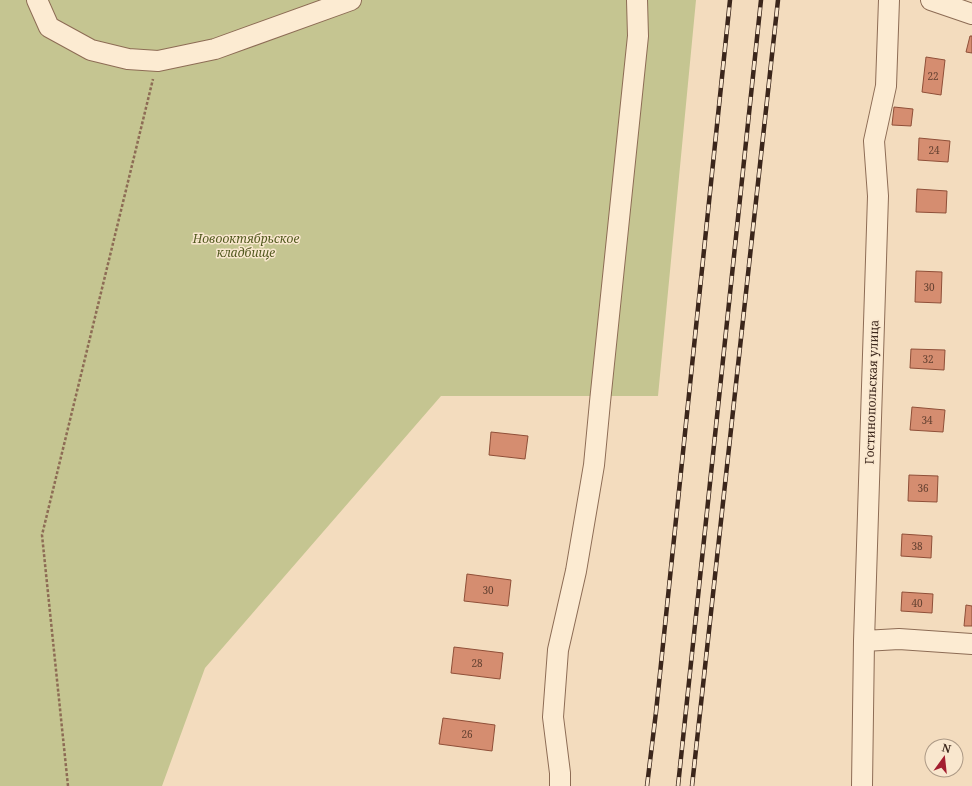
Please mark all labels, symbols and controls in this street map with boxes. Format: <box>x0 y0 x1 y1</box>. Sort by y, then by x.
house number: 22 <box>927 69 939 83</box>
house number: 24 <box>928 143 940 157</box>
park label: Новооктябрьское кладбище <box>192 230 299 261</box>
house number: 30 <box>923 280 935 294</box>
street label: Гостинопольская улица <box>860 319 883 465</box>
house number: 32 <box>922 352 934 366</box>
house number: 34 <box>921 413 933 427</box>
house number: 36 <box>917 481 929 495</box>
house number: 38 <box>911 539 923 553</box>
house number: 30 <box>482 583 494 597</box>
house number: 40 <box>911 596 923 610</box>
house number: 28 <box>471 656 483 670</box>
house number: 26 <box>461 727 473 741</box>
north arrow <box>924 738 964 778</box>
text: N <box>941 739 953 756</box>

